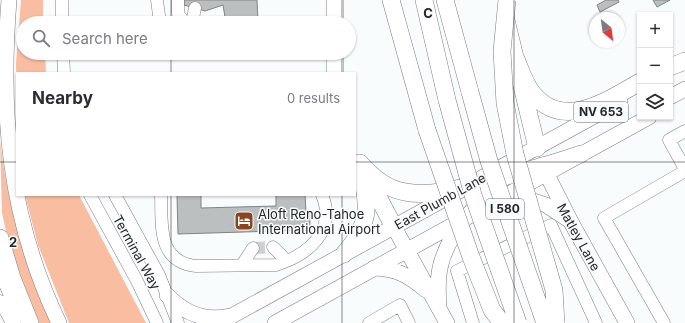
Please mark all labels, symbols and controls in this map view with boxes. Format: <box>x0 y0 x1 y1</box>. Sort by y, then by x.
text: C <box>423 5 433 21</box>
north arrow <box>589 12 625 48</box>
map controls <box>637 12 673 120</box>
button: + <box>637 12 673 48</box>
search box <box>16 16 356 60</box>
icon: search <box>30 27 52 49</box>
text: Search here <box>62 29 148 48</box>
button: − <box>637 48 673 84</box>
button: layers <box>637 84 673 120</box>
text: Nearby <box>32 88 93 108</box>
text: 0 results <box>287 90 340 106</box>
road number: NV 653 <box>574 102 628 122</box>
street label: East Plumb Lane <box>392 169 488 233</box>
road number: I 580 <box>486 199 524 219</box>
street label: Matley Lane <box>554 200 604 274</box>
place label: Aloft Reno-Tahoe International Airport <box>258 206 380 237</box>
hotel icon: Aloft Reno-Tahoe International Airport <box>233 210 255 232</box>
street label: Terminal Way <box>110 212 164 292</box>
text: 2 <box>9 234 17 250</box>

